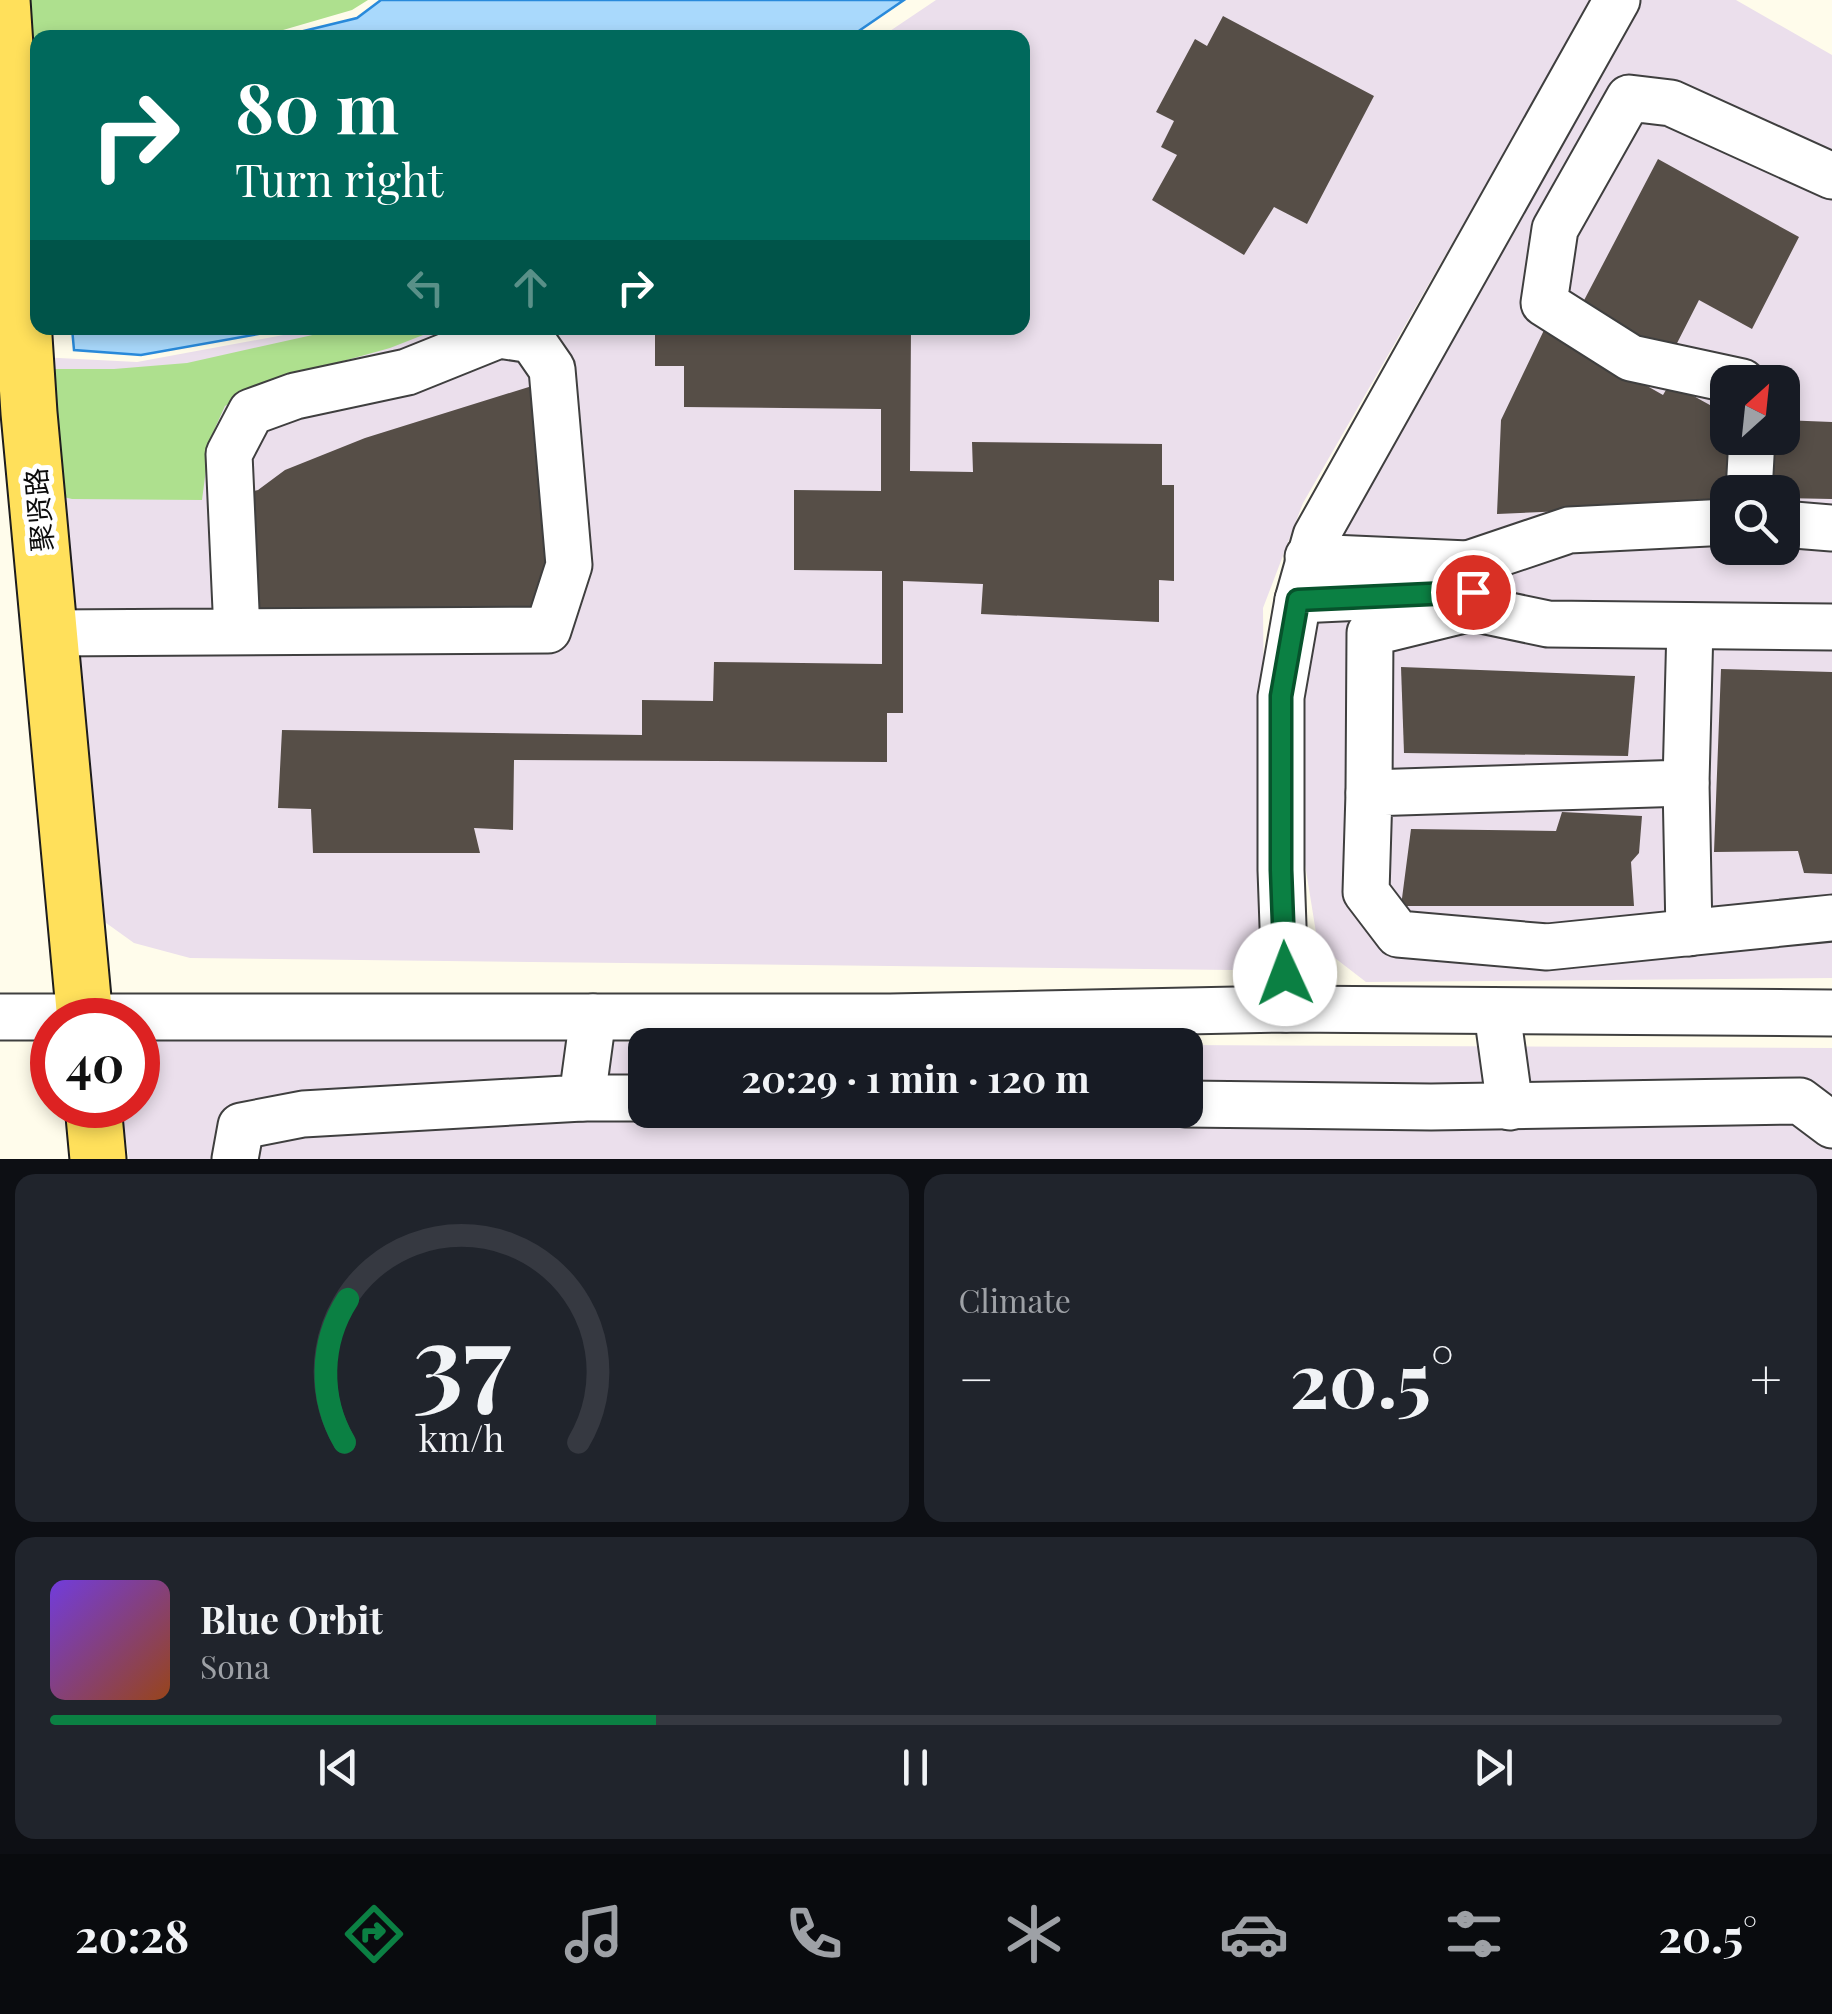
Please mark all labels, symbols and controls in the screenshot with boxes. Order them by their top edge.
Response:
text: 80 m [235,58,399,152]
icon: right [70,70,200,200]
text: Turn right [235,148,443,208]
icon: left [398,260,453,315]
icon: ahead [503,260,558,315]
icon: right [608,260,663,315]
north arrow [1710,365,1800,455]
map controls [1710,365,1800,565]
street label: 聚贤路 [16,467,60,553]
button: search [1710,475,1800,565]
pin [1431,550,1516,635]
icon: arrive [1446,565,1501,620]
position arrow [1233,922,1337,1026]
speed limit sign: 40 [30,998,160,1128]
text: 20:29 · 1 min · 120 m [741,1052,1090,1103]
text: Climate [959,1278,1071,1321]
text: 37 [413,1287,511,1426]
text: 20.5° [1290,1327,1454,1427]
text: − [959,1340,994,1414]
text: + [1750,1340,1782,1414]
text: km/h [419,1413,505,1461]
text: Blue Orbit [200,1593,383,1644]
text: Sona [200,1644,270,1687]
icon: previous [311,1740,366,1795]
icon: pause [888,1740,943,1795]
icon: next [1466,1740,1521,1795]
icon: directions [339,1899,409,1969]
icon: music [559,1899,629,1969]
icon: phone [779,1899,849,1969]
icon: climate [999,1899,1069,1969]
icon: car [1219,1899,1289,1969]
icon: filters [1439,1899,1509,1969]
text: 20:28 [75,1904,189,1964]
text: 20.5° [1658,1904,1757,1964]

